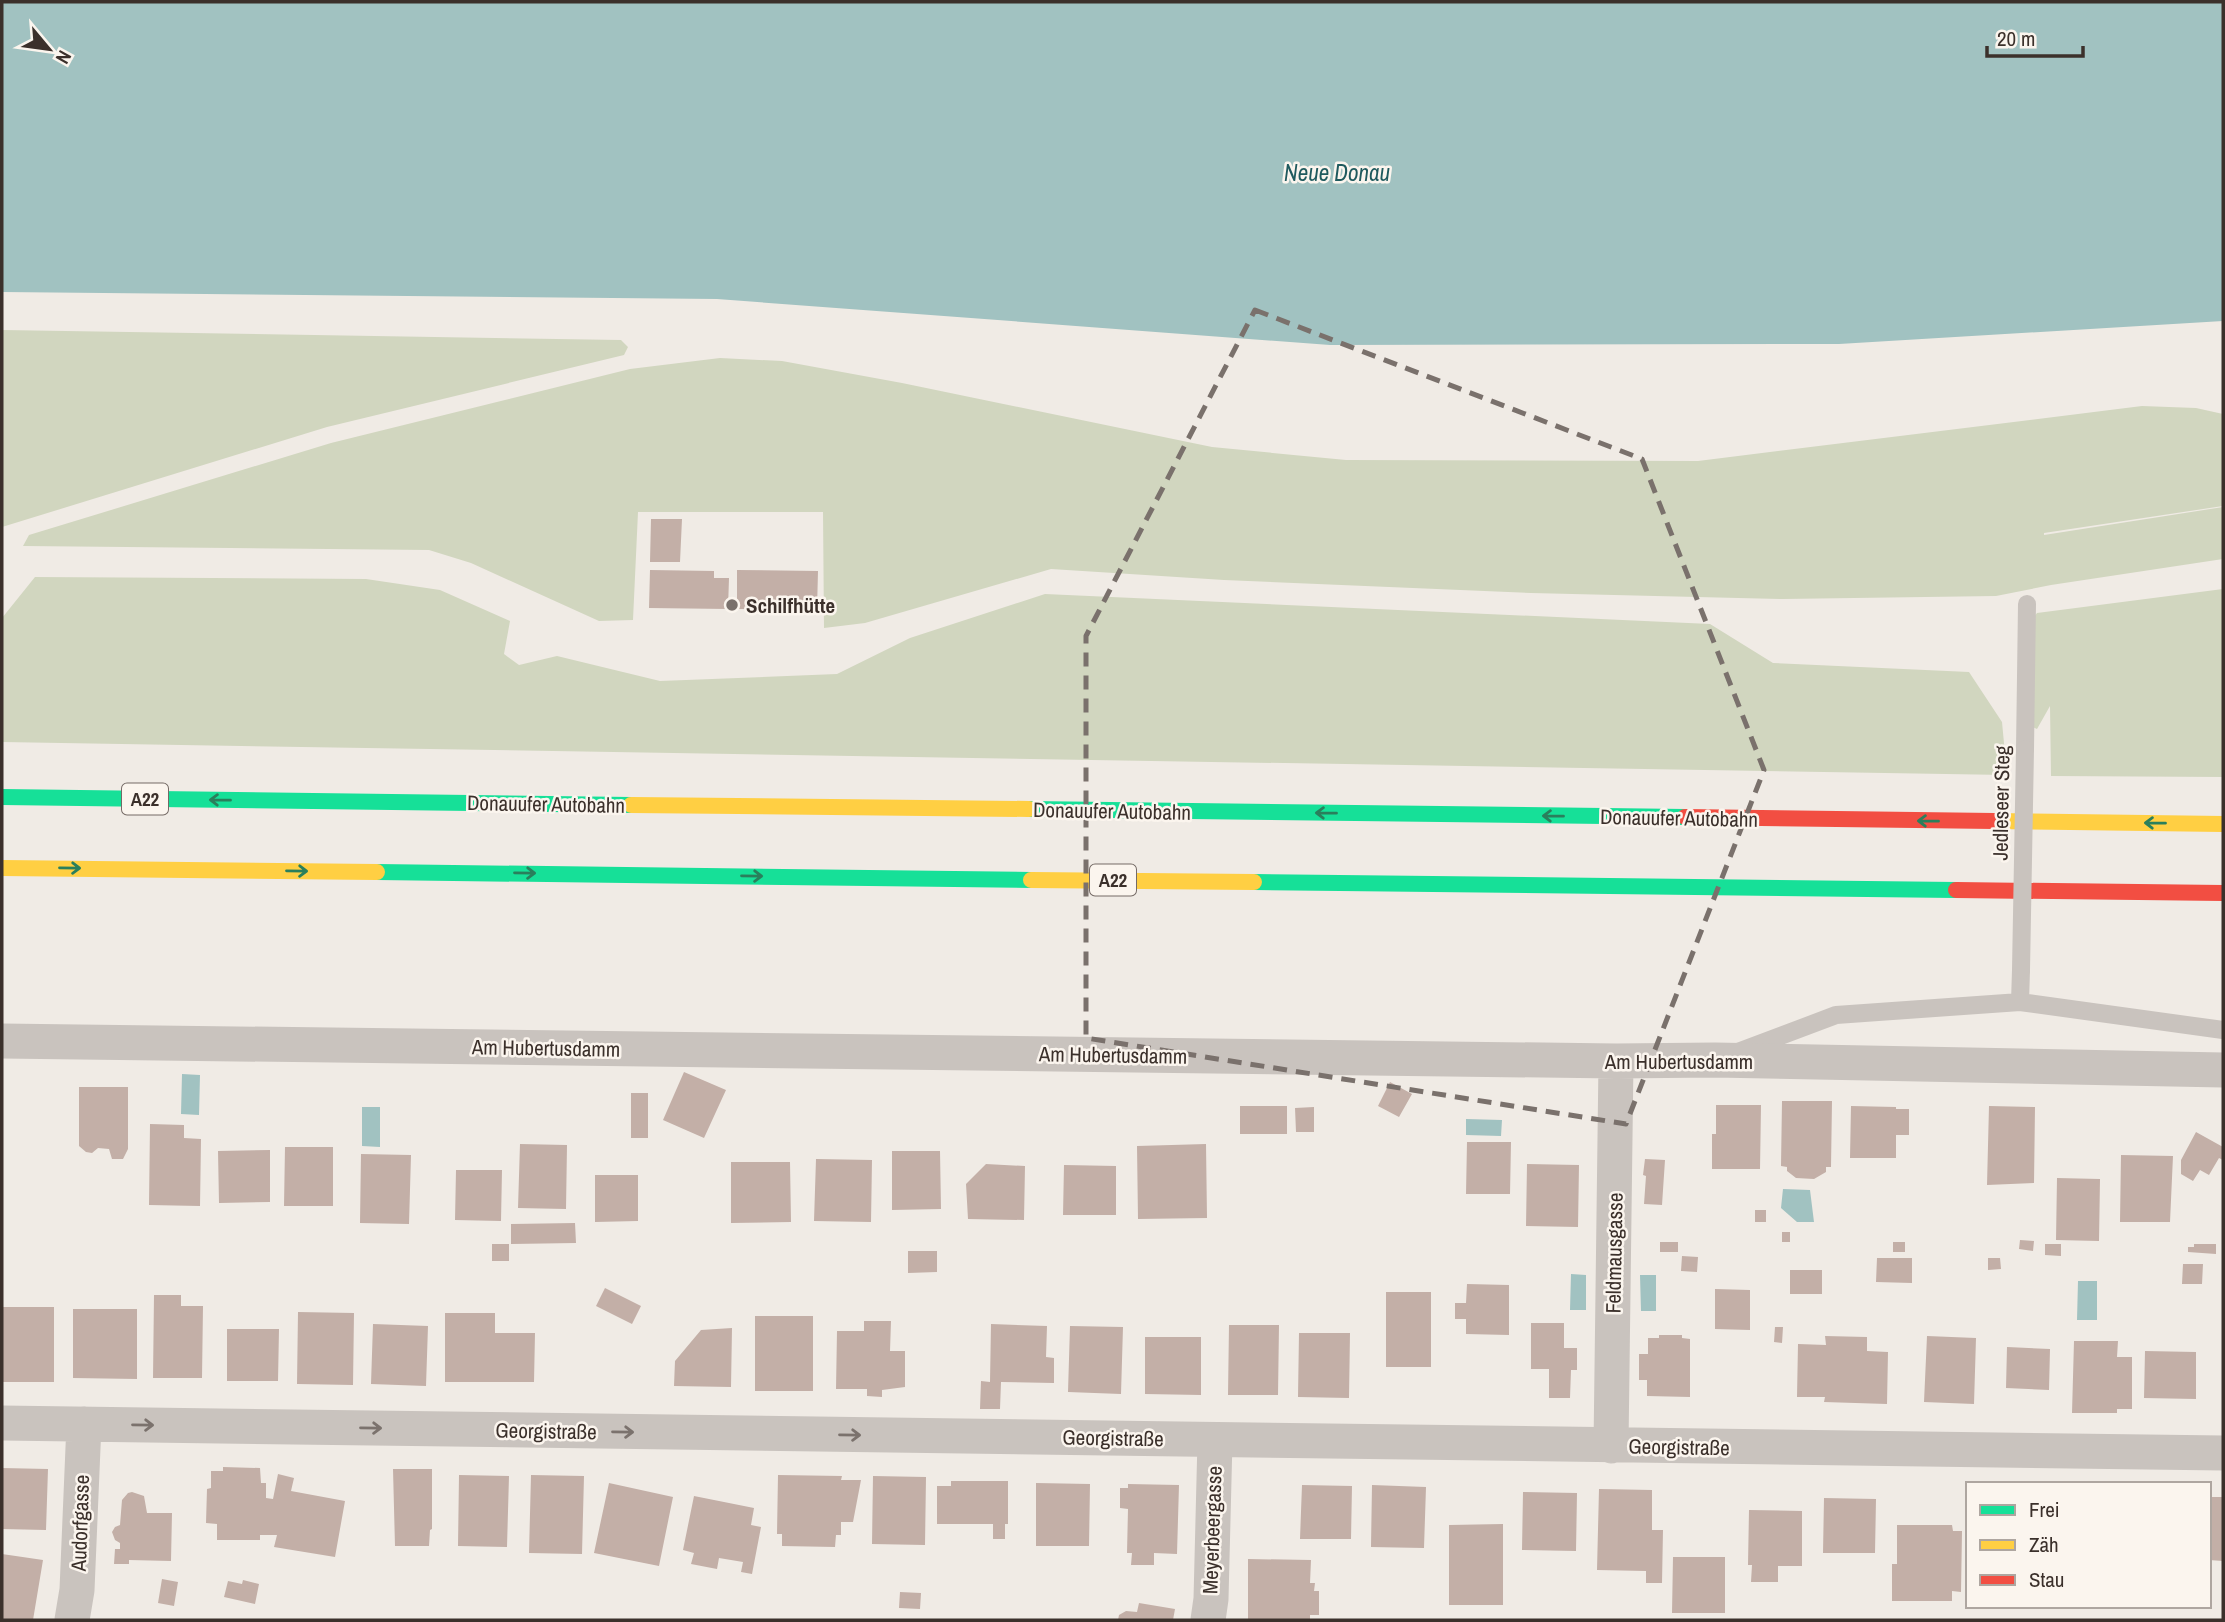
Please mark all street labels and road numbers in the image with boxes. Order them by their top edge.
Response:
street label: Jedleseer Steg [1985,745,2017,861]
road number: A22 [122,784,168,814]
street label: Donauufer Autobahn [467,788,625,820]
street label: Donauufer Autobahn [1033,795,1191,827]
street label: Donauufer Autobahn [1600,802,1758,834]
road number: A22 [1090,864,1136,895]
street label: Am Hubertusdamm [471,1032,620,1064]
street label: Am Hubertusdamm [1038,1039,1187,1071]
street label: Am Hubertusdamm [1604,1047,1753,1076]
street label: Feldmausgasse [1598,1192,1630,1314]
street label: Georgistraße [495,1416,597,1446]
street label: Georgistraße [1062,1423,1164,1453]
street label: Georgistraße [1628,1432,1730,1462]
street label: Meyerbeergasse [1195,1465,1229,1595]
street label: Audorfgasse [64,1474,96,1573]

